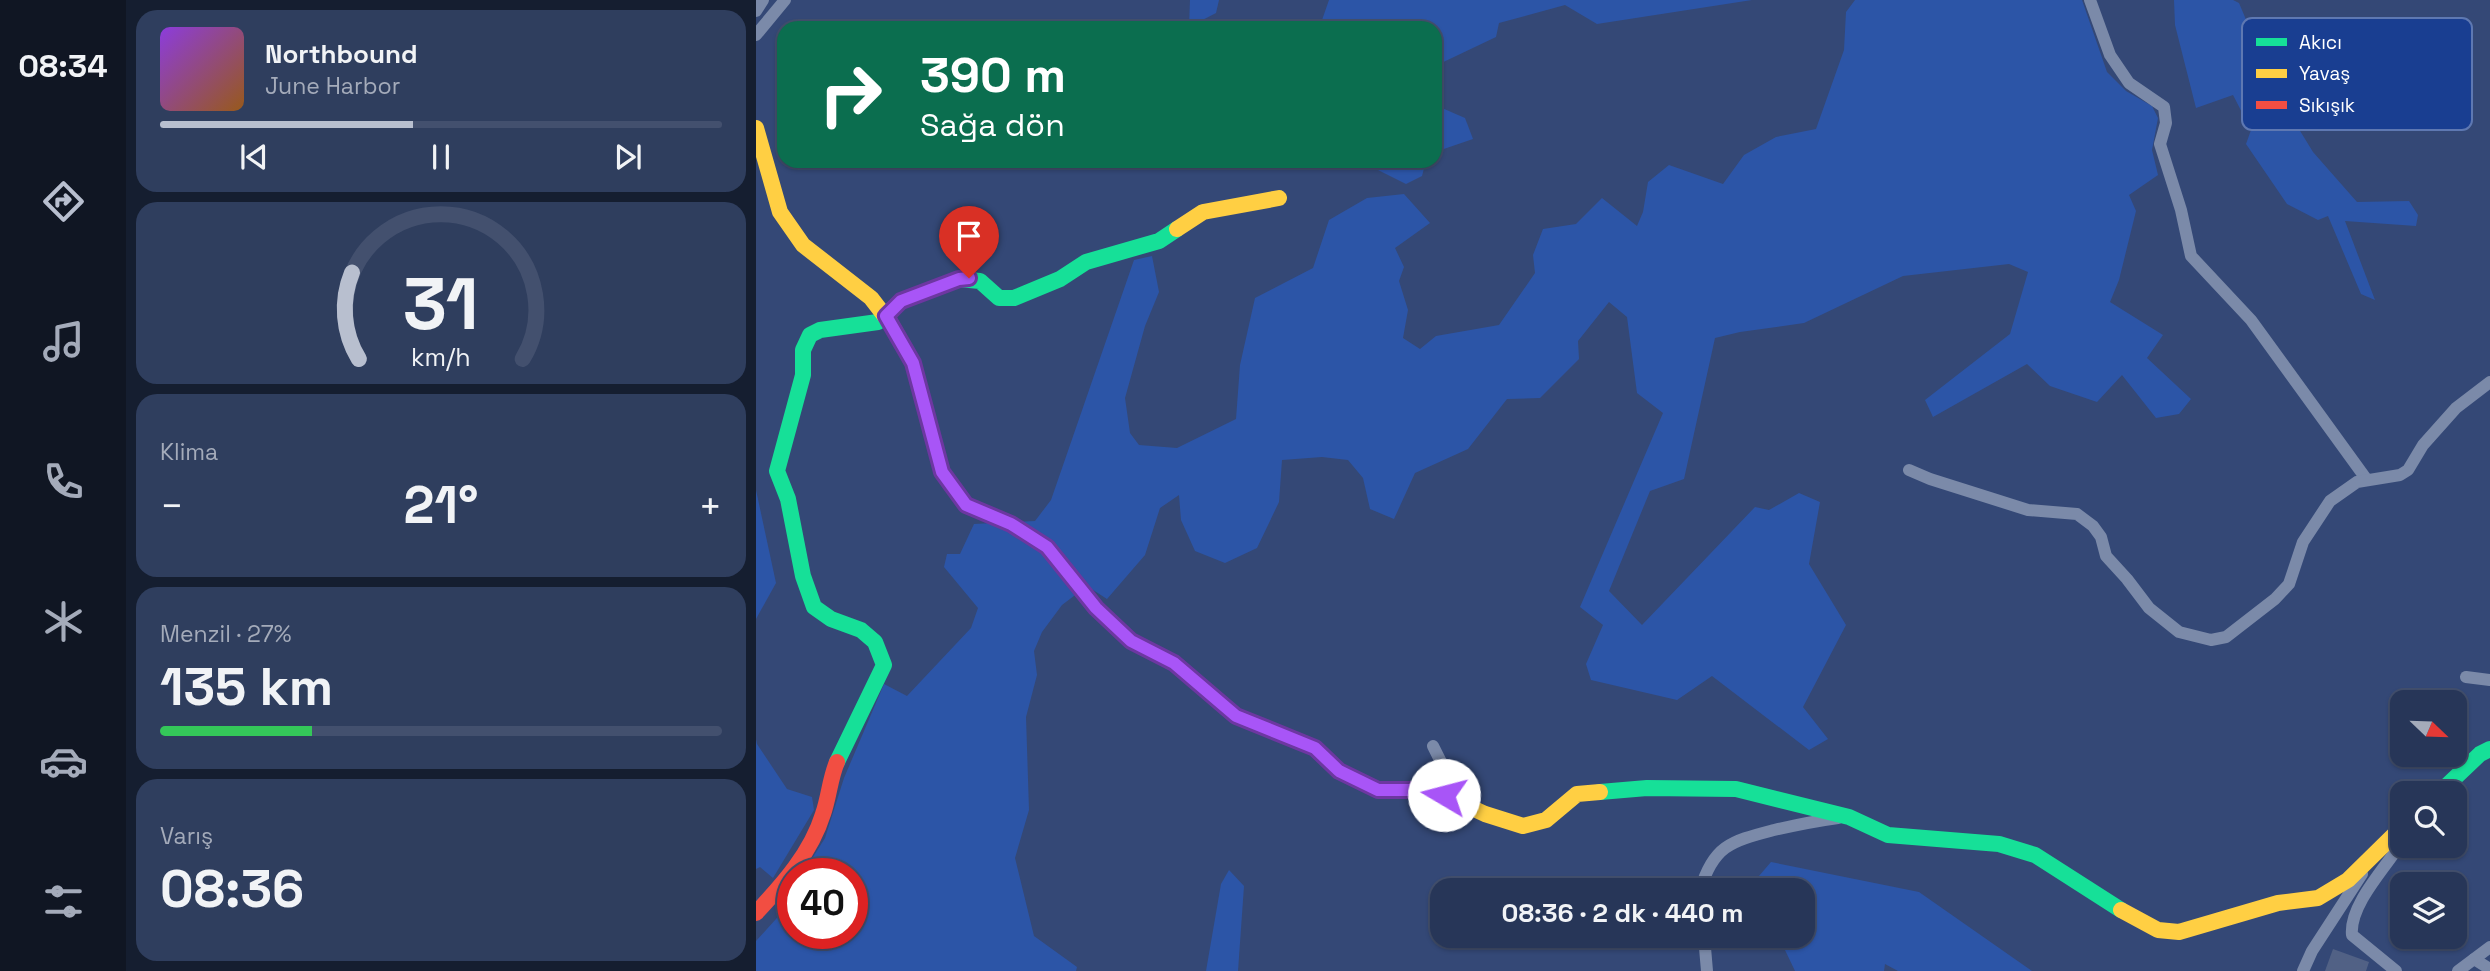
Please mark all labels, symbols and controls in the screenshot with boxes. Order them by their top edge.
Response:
legend [2242,18,2472,130]
text: Akıcı [2299,30,2342,55]
text: Northbound [265,37,418,71]
text: 390 m [920,44,1066,106]
text: 08:34 [18,46,108,86]
icon: right [805,49,896,140]
text: Yavaş [2299,61,2350,86]
text: June Harbor [265,71,400,101]
text: Sıkışık [2299,93,2355,118]
text: Sağa dön [920,105,1065,145]
icon: previous [235,138,273,176]
icon: pause [422,138,460,176]
icon: next [609,138,647,176]
icon: directions [39,177,88,226]
pin [939,206,999,278]
icon: arrive [950,217,988,255]
text: 31 [403,258,479,351]
icon: music [39,317,88,366]
text: km/h [411,341,471,373]
text: Klima [160,437,218,467]
icon: phone [39,457,88,506]
text: 21° [404,472,478,538]
text: − [160,482,184,530]
text: + [698,482,722,530]
icon: climate [39,597,88,646]
text: Menzil · 27% [160,619,291,649]
text: 135 km [160,654,333,720]
north arrow [2390,690,2468,766]
map controls [2390,690,2467,949]
icon: car [39,737,88,786]
position arrow [1407,758,1481,832]
button: search [2390,781,2467,858]
text: Varış [160,821,213,851]
text: 08:36 [160,856,304,922]
speed limit sign: 40 [777,858,868,949]
button: layers [2390,872,2467,949]
icon: filters [39,877,88,926]
text: 08:36 · 2 dk · 440 m [1502,896,1743,930]

